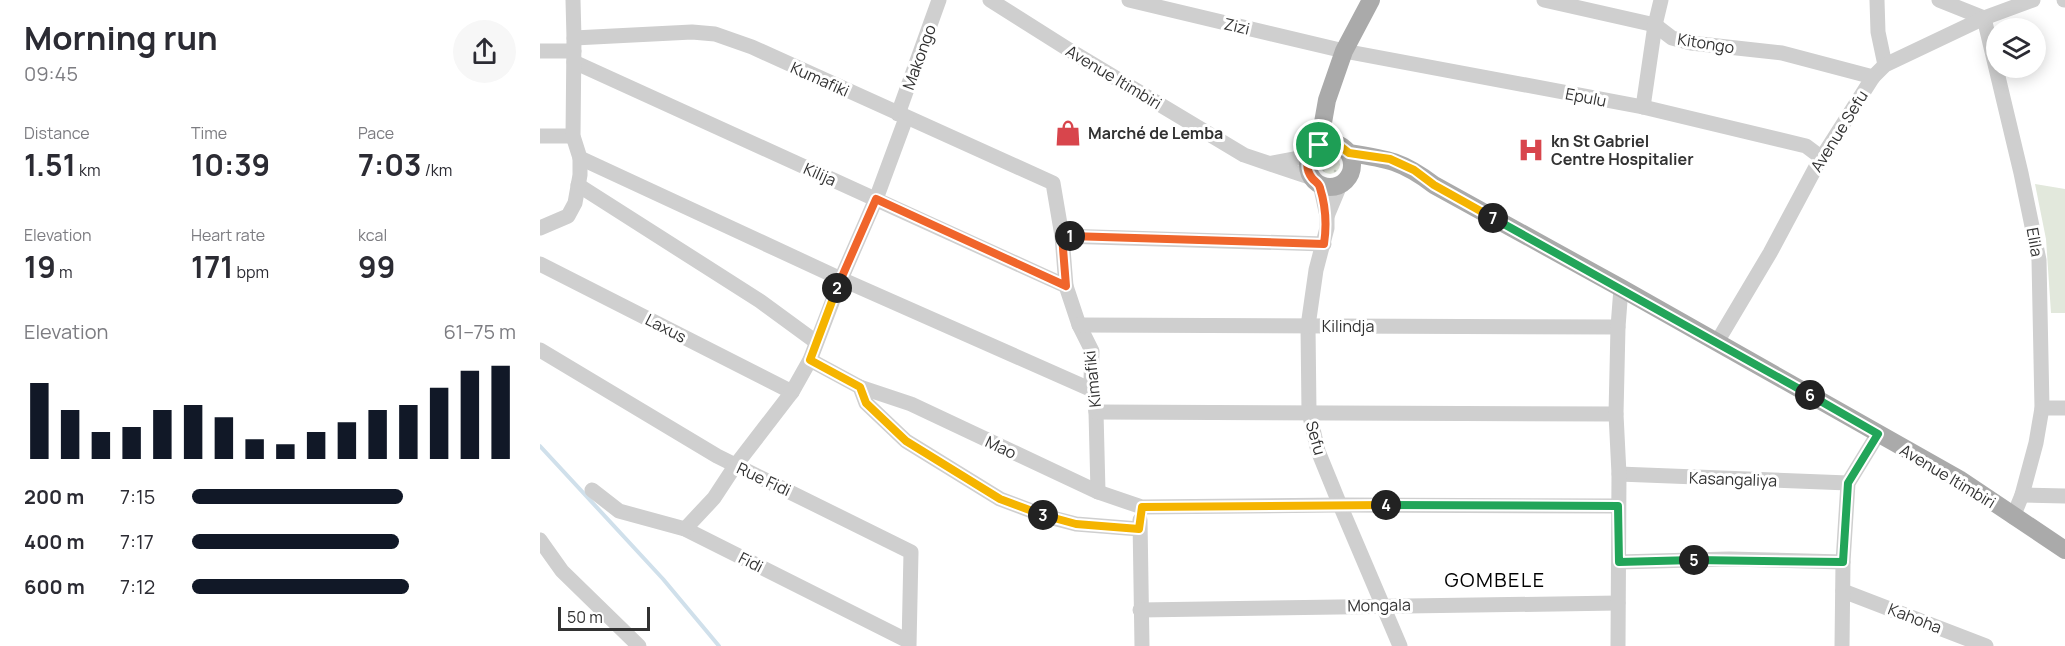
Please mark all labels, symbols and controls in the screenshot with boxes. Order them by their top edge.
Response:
street label: Zizi [1222,12,1252,40]
text: Morning run [24,15,218,60]
map controls [1986,18,2046,78]
button: layers [1986,18,2046,78]
button: share [453,20,516,83]
street label: Makongo [897,21,941,93]
street label: Kitongo [1676,28,1736,58]
street label: Avenue Itimbiri [1062,40,1166,114]
street label: Kumafiki [787,56,853,102]
text: 09:45 [24,60,78,87]
street label: Epulu [1564,82,1608,112]
street label: Avenue Sefu [1805,86,1873,176]
shop icon: Marché de Lemba [1053,118,1083,148]
pin [1293,119,1344,170]
text: Distance [24,122,90,144]
text: Time [191,122,227,144]
text: Pace [358,122,394,144]
place label: Marché de Lemba [1088,122,1223,144]
icon: arrive [1302,128,1335,161]
place label: kn St Gabriel Centre Hospitalier [1551,130,1694,170]
hospital icon: kn St Gabriel Centre Hospitalier [1516,135,1546,165]
text: 1.51 [24,144,76,185]
text: 10:39 [191,144,270,185]
text: 7:03 [358,144,421,185]
street label: Kilija [800,157,840,191]
text: km [76,159,100,181]
text: /km [421,159,452,181]
pin: 7 [1478,203,1508,233]
text: 7 [1489,207,1497,229]
pin: 1 [1055,221,1085,251]
text: Elevation [24,224,92,246]
text: Heart rate [191,224,265,246]
text: kcal [358,224,387,246]
text: 1 [1066,225,1074,247]
street label: Elila [2022,226,2048,258]
text: 19 [24,246,56,287]
text: 171 [191,246,233,287]
text: 99 [358,246,395,287]
text: m [56,261,73,283]
text: bpm [233,261,269,283]
pin: 2 [822,273,852,303]
text: 2 [832,277,842,299]
street label: Laxus [642,308,690,348]
street label: Kilindja [1322,315,1374,337]
text: Elevation [24,318,108,345]
text: 61–75 m [443,318,516,345]
street label: Kimafiki [1078,349,1106,409]
pin: 6 [1795,380,1825,410]
text: 6 [1805,384,1815,406]
street label: Sefu [1301,418,1331,458]
street label: Mao [982,430,1020,464]
street label: Avenue Itimbiri [1896,439,2000,513]
street label: Rue Fidi [733,457,795,501]
street label: Kasangaliya [1689,466,1777,492]
text: 200 m [24,483,84,510]
text: 7:15 [120,483,155,510]
pin: 4 [1371,490,1401,520]
text: 4 [1381,494,1391,516]
pin: 3 [1028,500,1058,530]
text: 3 [1038,504,1048,526]
text: 400 m [24,528,84,555]
text: 7:17 [120,528,154,555]
pin: 5 [1679,545,1709,575]
street label: Fidi [735,547,767,577]
text: 5 [1689,549,1699,571]
district label: GOMBELE [1444,566,1546,593]
text: 600 m [24,573,85,600]
text: 7:12 [120,573,155,600]
street label: Mongala [1347,593,1411,617]
street label: Kahoha [1885,598,1945,638]
scale bar [558,604,650,632]
text: 50 m [567,606,603,628]

